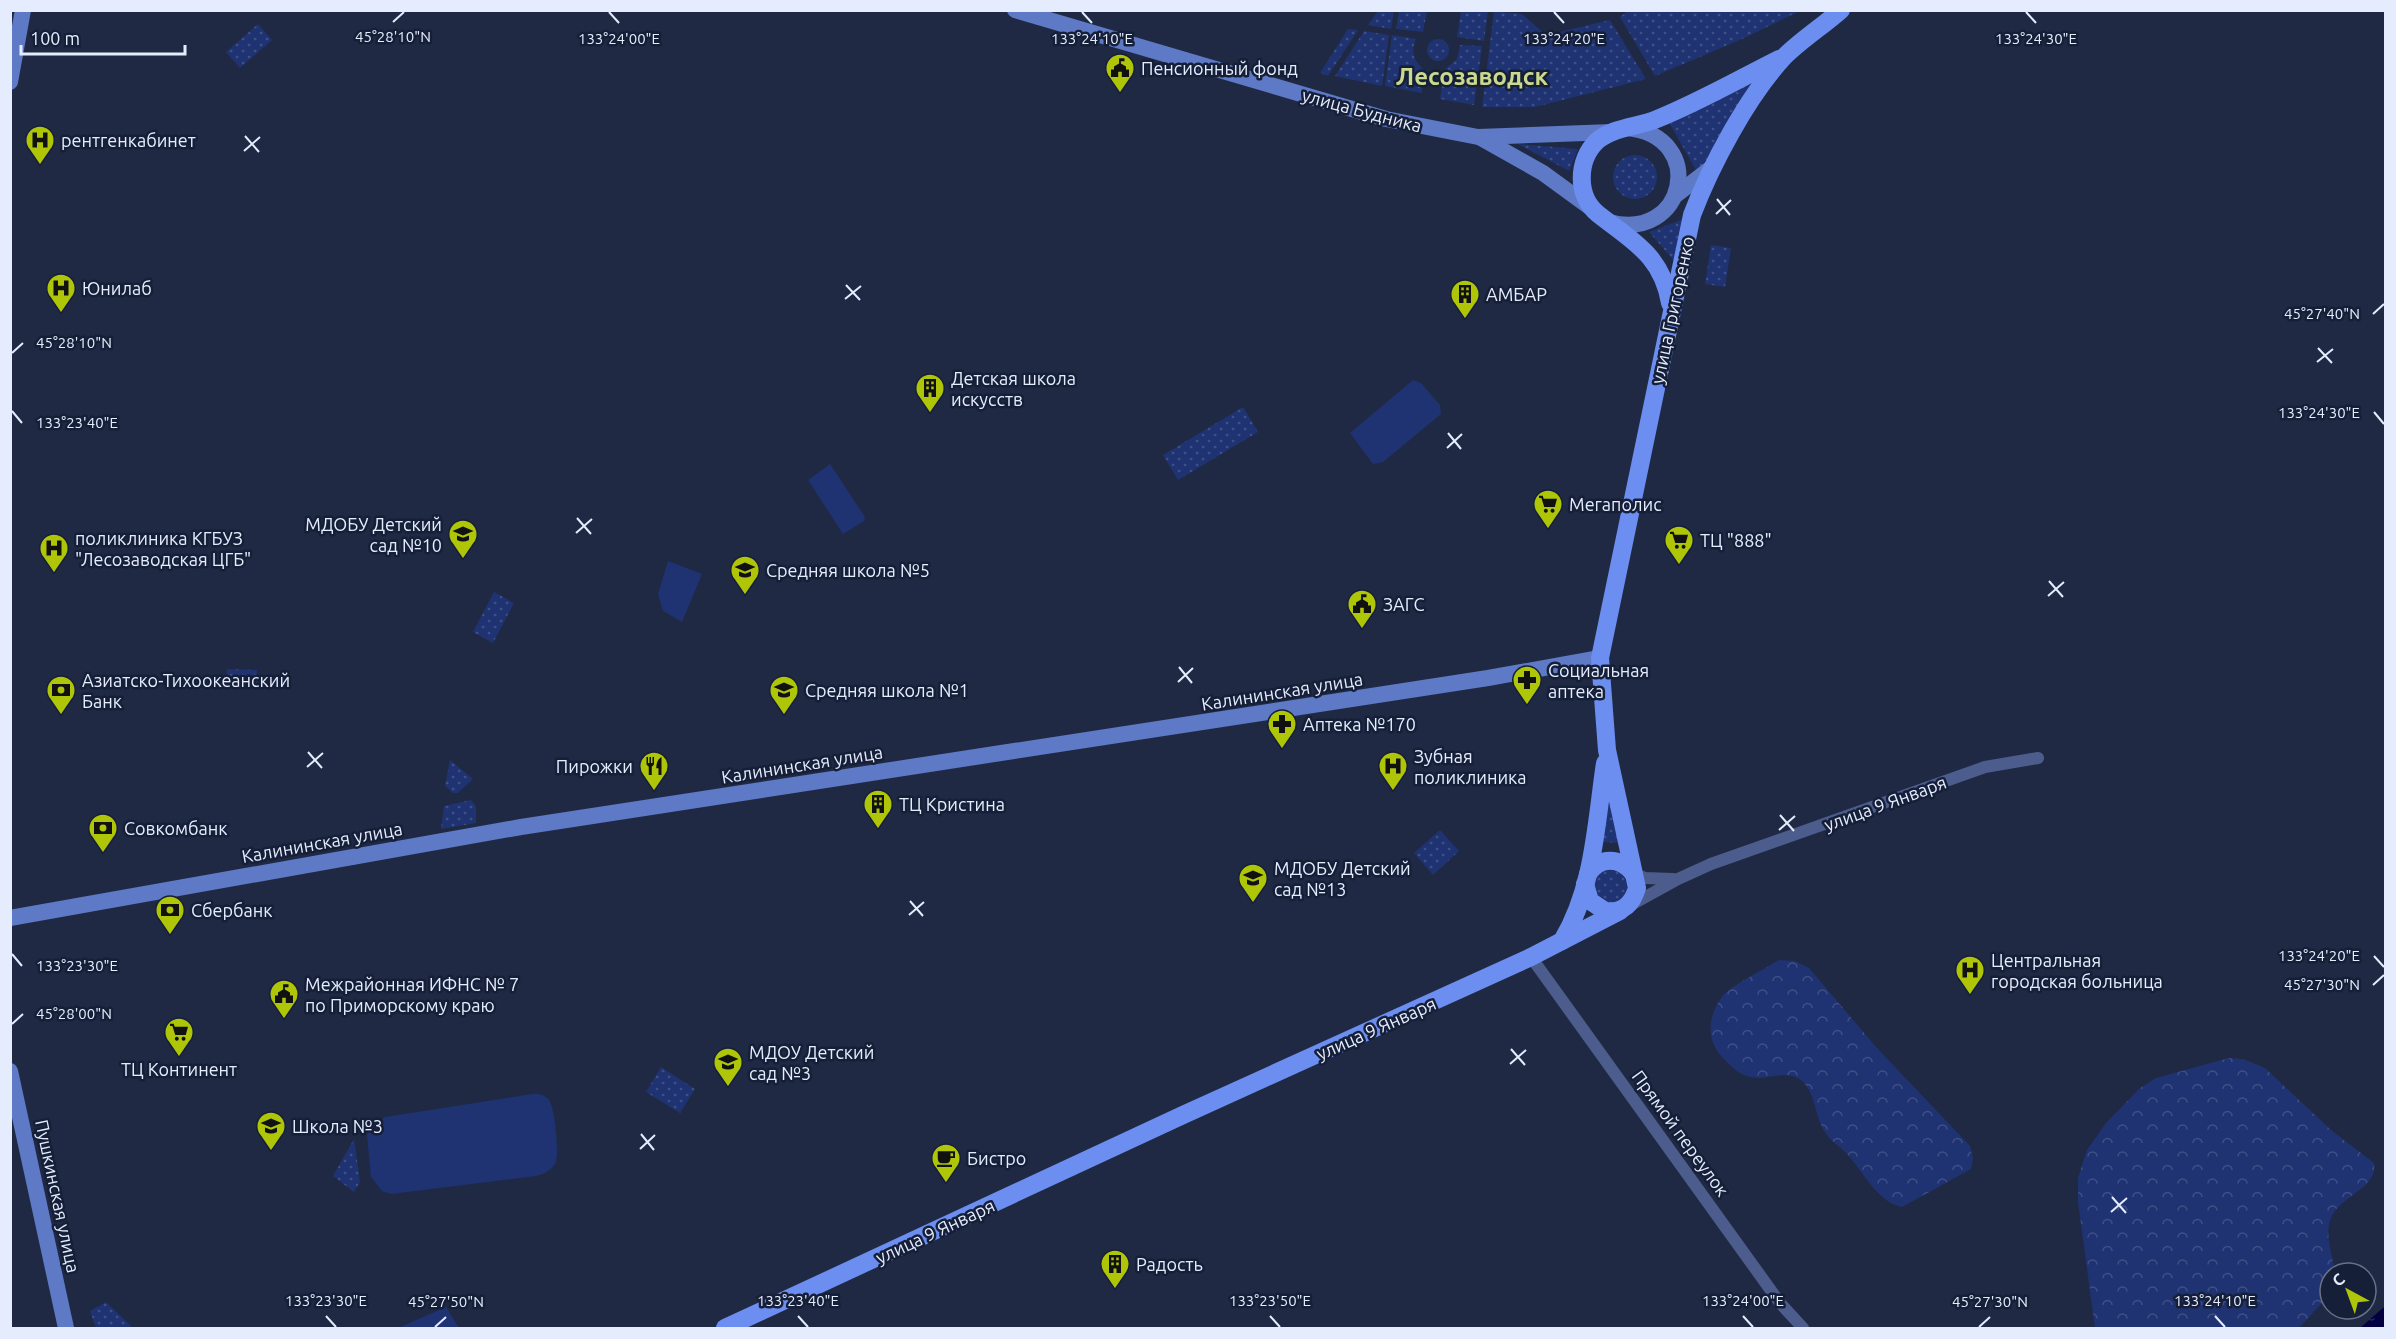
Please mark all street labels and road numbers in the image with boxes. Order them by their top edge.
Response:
street label: улица Будника [1300,84,1424,136]
street label: улица Григоренко [1647,234,1697,386]
street label: Калининская улица [1200,668,1364,714]
street label: Калининская улица [720,741,884,787]
street label: улица 9 Января [1821,772,1949,834]
street label: Калининская улица [240,818,404,866]
street label: улица 9 Января [1313,993,1439,1063]
street label: Прямой переулок [1629,1066,1733,1200]
street label: Пушкинская улица [32,1118,84,1274]
street label: улица 9 Января [872,1195,998,1267]

